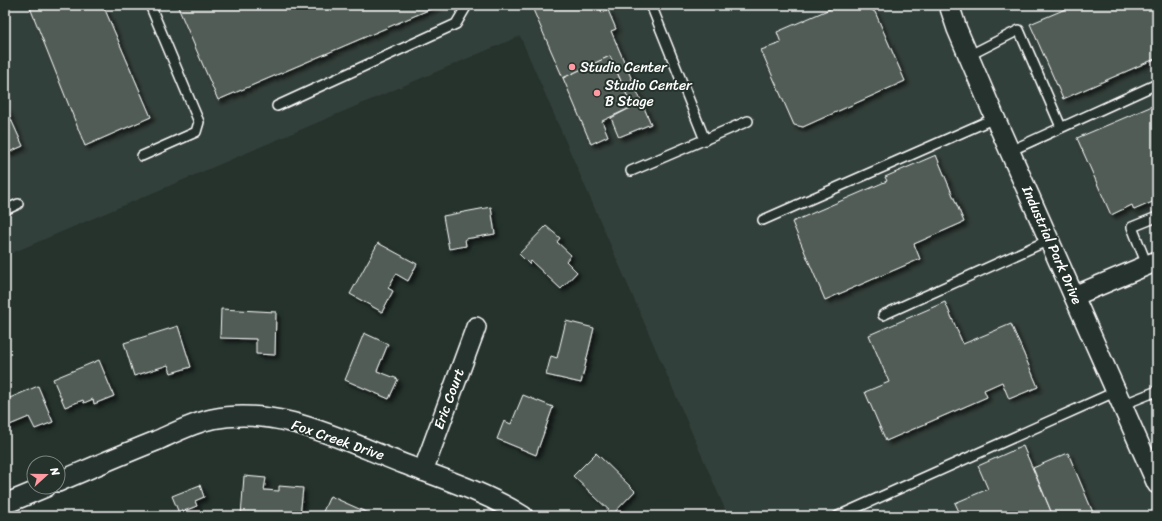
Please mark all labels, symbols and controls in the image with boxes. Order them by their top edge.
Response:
place label: Studio Center [580,55,668,80]
marker: Studio Center [567,62,577,72]
place label: Studio Center B Stage [605,73,693,114]
marker: Studio Center B Stage [592,88,602,98]
street label: Industrial Park Drive [1014,181,1089,309]
street label: Eric Court [426,365,472,433]
street label: Fox Creek Drive [288,412,388,468]
north arrow [26,455,66,495]
text: N [44,464,65,479]

